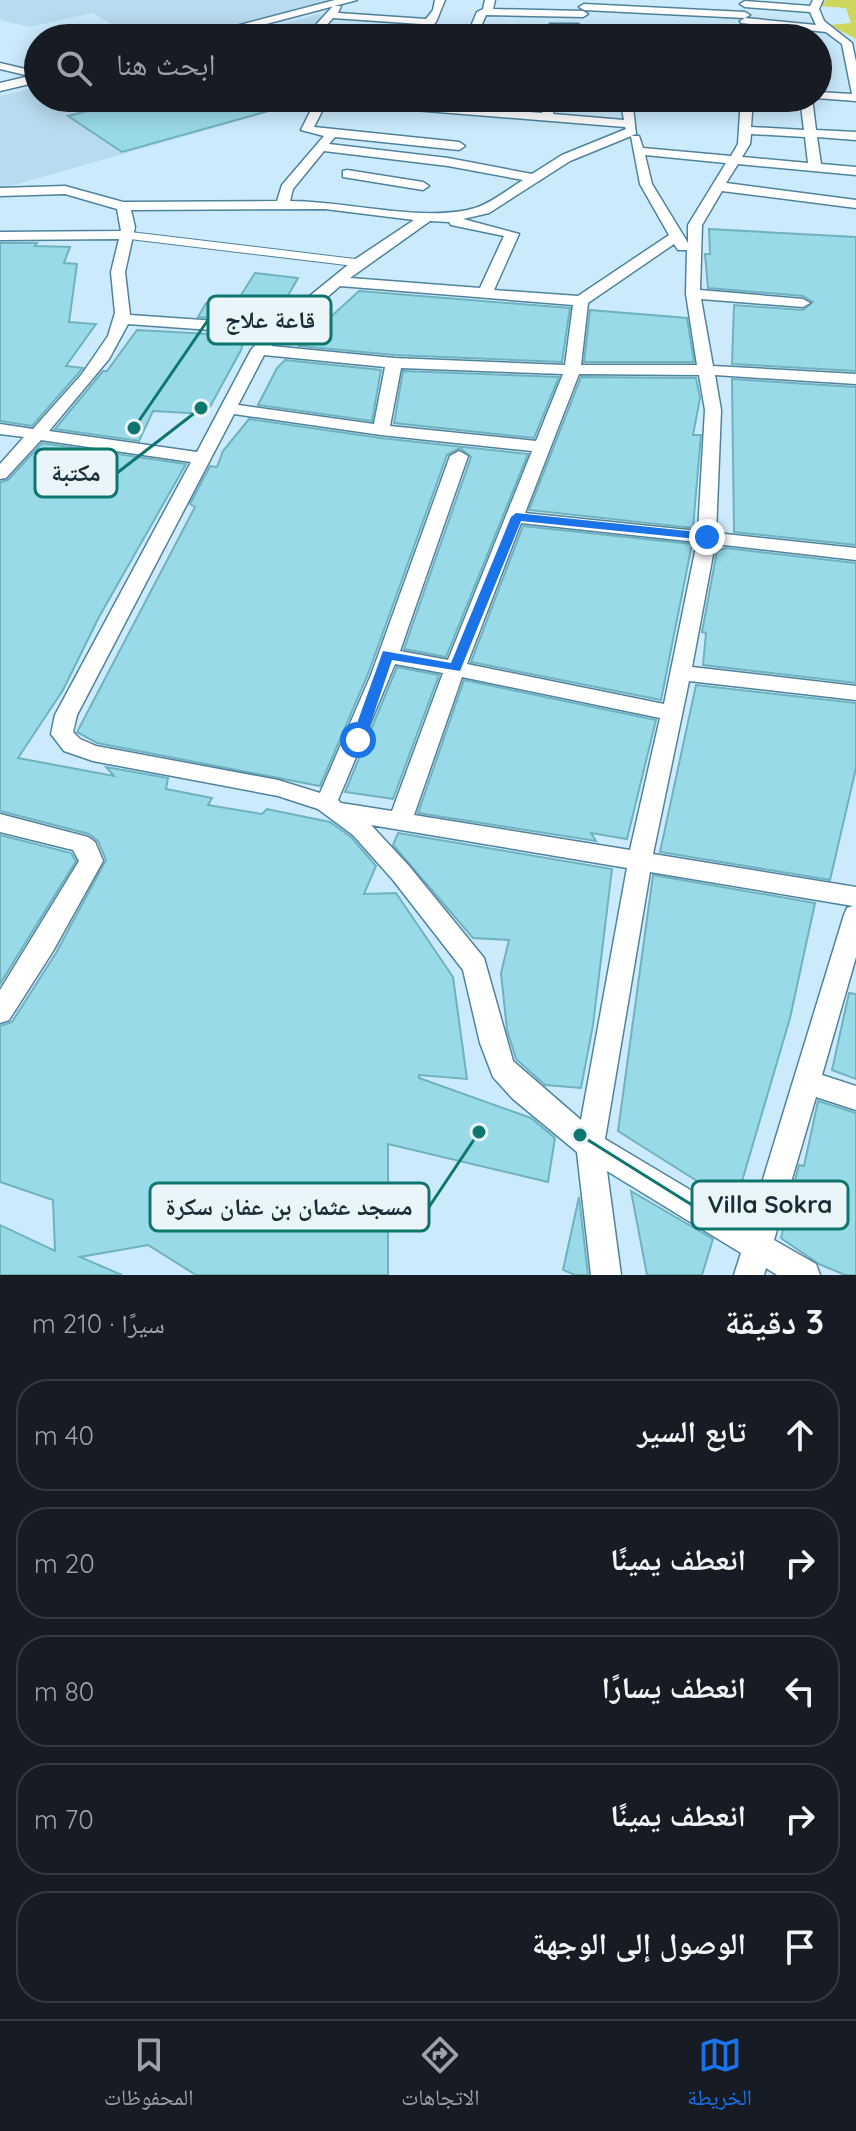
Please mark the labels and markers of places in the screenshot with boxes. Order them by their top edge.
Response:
callout: قاعة علاج [208,296,331,344]
callout: مكتبة [35,449,117,497]
callout: Villa Sokra [692,1181,848,1229]
callout: مسجد عثمان بن عفان سكرة [150,1183,429,1231]

